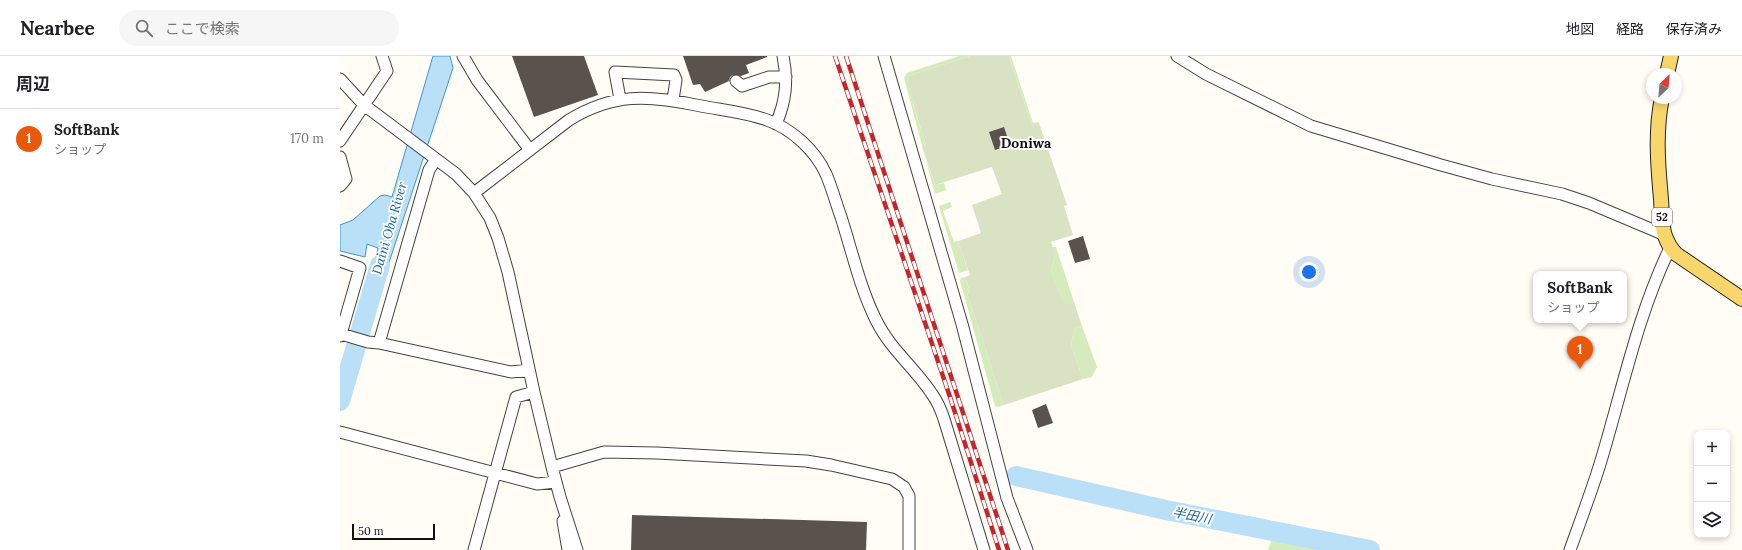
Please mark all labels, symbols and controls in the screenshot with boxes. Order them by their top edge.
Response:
search box [119,10,399,46]
text: Nearbee [20,16,95,40]
icon: search [133,17,155,39]
text: ここで検索 [165,19,240,38]
text: 地図 [1566,20,1594,38]
text: 経路 [1616,20,1644,38]
text: 保存済み [1666,20,1722,38]
north arrow [1646,68,1682,104]
text: 周辺 [16,73,50,95]
text: SoftBank [54,120,119,139]
text: 1 [26,130,32,147]
text: 170 m [290,130,324,147]
district label: Doniwa [1001,134,1052,152]
text: ショップ [54,141,106,158]
water label: Daini Oba River [368,180,411,276]
road number: 52 [1652,208,1672,226]
your location [1299,262,1319,282]
popup [1533,271,1627,323]
text: SoftBank [1547,278,1613,297]
text: ショップ [1547,299,1599,316]
pin: 1 [1567,336,1593,369]
map controls [1694,430,1730,538]
button: + [1694,430,1730,466]
button: − [1694,466,1730,502]
button: layers [1694,502,1730,538]
water label: 半田川 [1171,503,1215,528]
scale bar [352,522,435,541]
text: 50 m [358,524,384,538]

